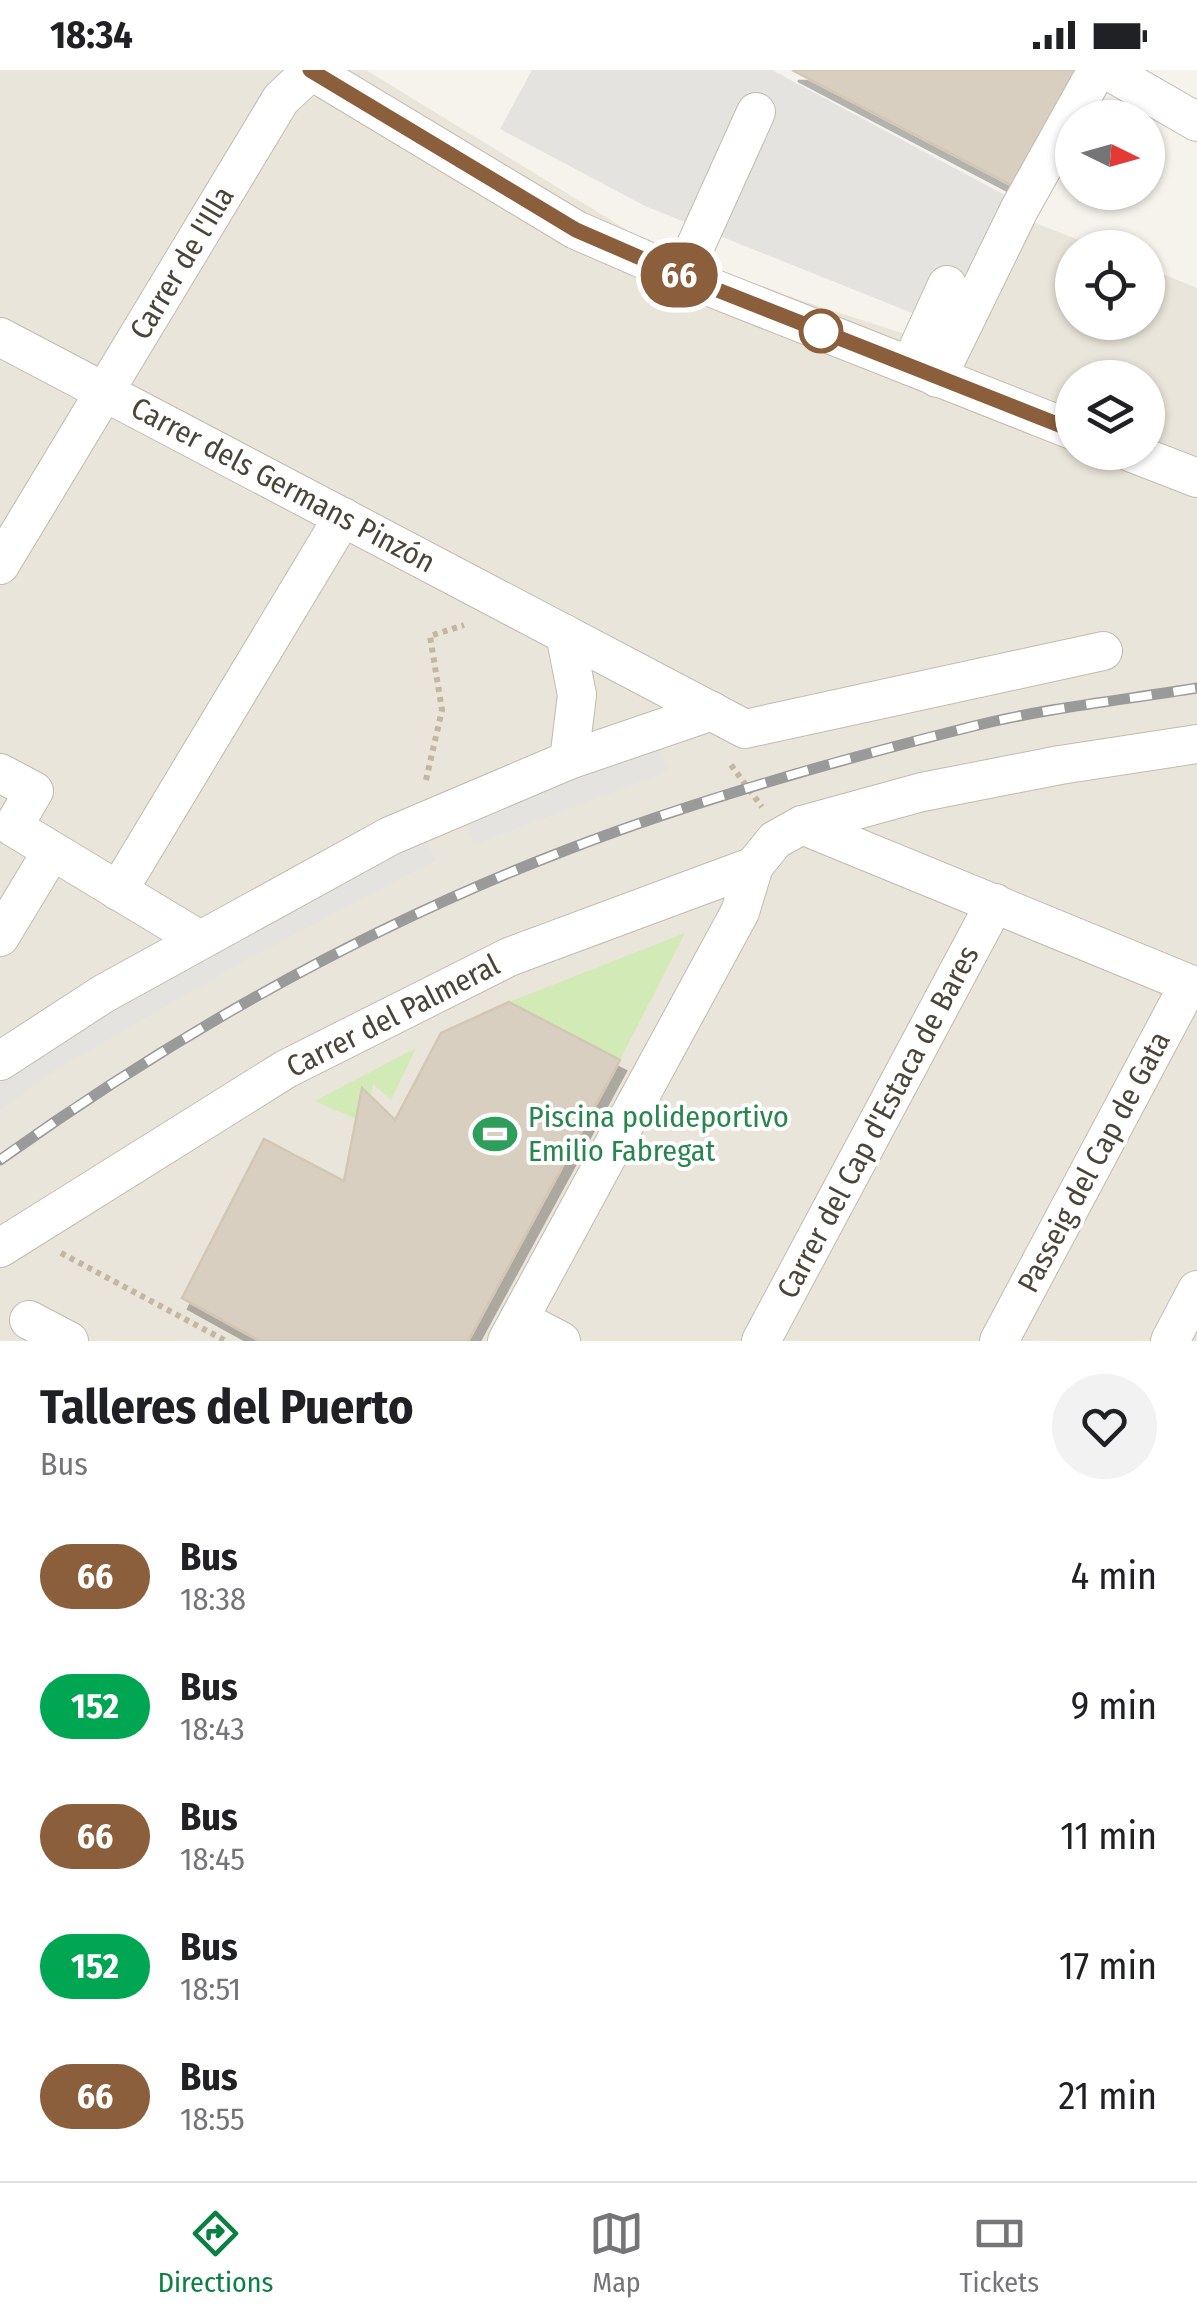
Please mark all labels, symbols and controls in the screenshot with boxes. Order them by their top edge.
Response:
text: 18:34 [50,12,133,58]
north arrow [1055,100,1165,210]
map controls [1055,100,1165,470]
street label: Carrer de l'Illa [122,180,242,346]
button: locate [1055,230,1165,340]
line badge: 66 [634,242,724,308]
text: 66 [661,254,697,296]
unlabelled marker [800,310,842,352]
button: layers [1055,360,1165,470]
street label: Carrer dels Germans Pinzón [125,390,441,580]
street label: Carrer del Cap d'Estaca de Bares [770,939,986,1305]
street label: Carrer del Palmeral [281,947,506,1085]
street label: Passeig del Cap de Gata [1010,1025,1178,1299]
place label: Piscina polideportivo Emilio Fabregat [528,1099,789,1169]
sports icon: Piscina polideportivo Emilio Fabregat [471,1110,519,1158]
button: heart [1052,1374,1157,1479]
text: Talleres del Puerto [40,1378,414,1436]
text: Bus [40,1445,88,1483]
text: Bus [180,1534,238,1580]
text: 4 min [1071,1553,1157,1599]
text: 66 [77,1555,113,1597]
text: 18:38 [180,1580,246,1618]
text: Bus [180,1664,238,1710]
text: 9 min [1071,1683,1157,1729]
text: 152 [71,1685,119,1727]
text: 18:43 [180,1710,245,1748]
text: Bus [180,1794,238,1840]
text: 11 min [1060,1813,1157,1859]
text: 66 [77,1815,113,1857]
text: 18:45 [180,1840,245,1878]
text: Bus [180,1924,238,1970]
text: 17 min [1059,1943,1157,1989]
text: 152 [71,1945,119,1987]
text: 18:51 [180,1970,241,2008]
text: Bus [180,2054,238,2100]
text: 21 min [1059,2073,1157,2119]
text: 66 [77,2075,113,2117]
text: 18:55 [180,2100,245,2138]
tab: Directions [158,2206,274,2299]
tab: Map [589,2206,644,2299]
tab: Tickets [959,2206,1039,2299]

